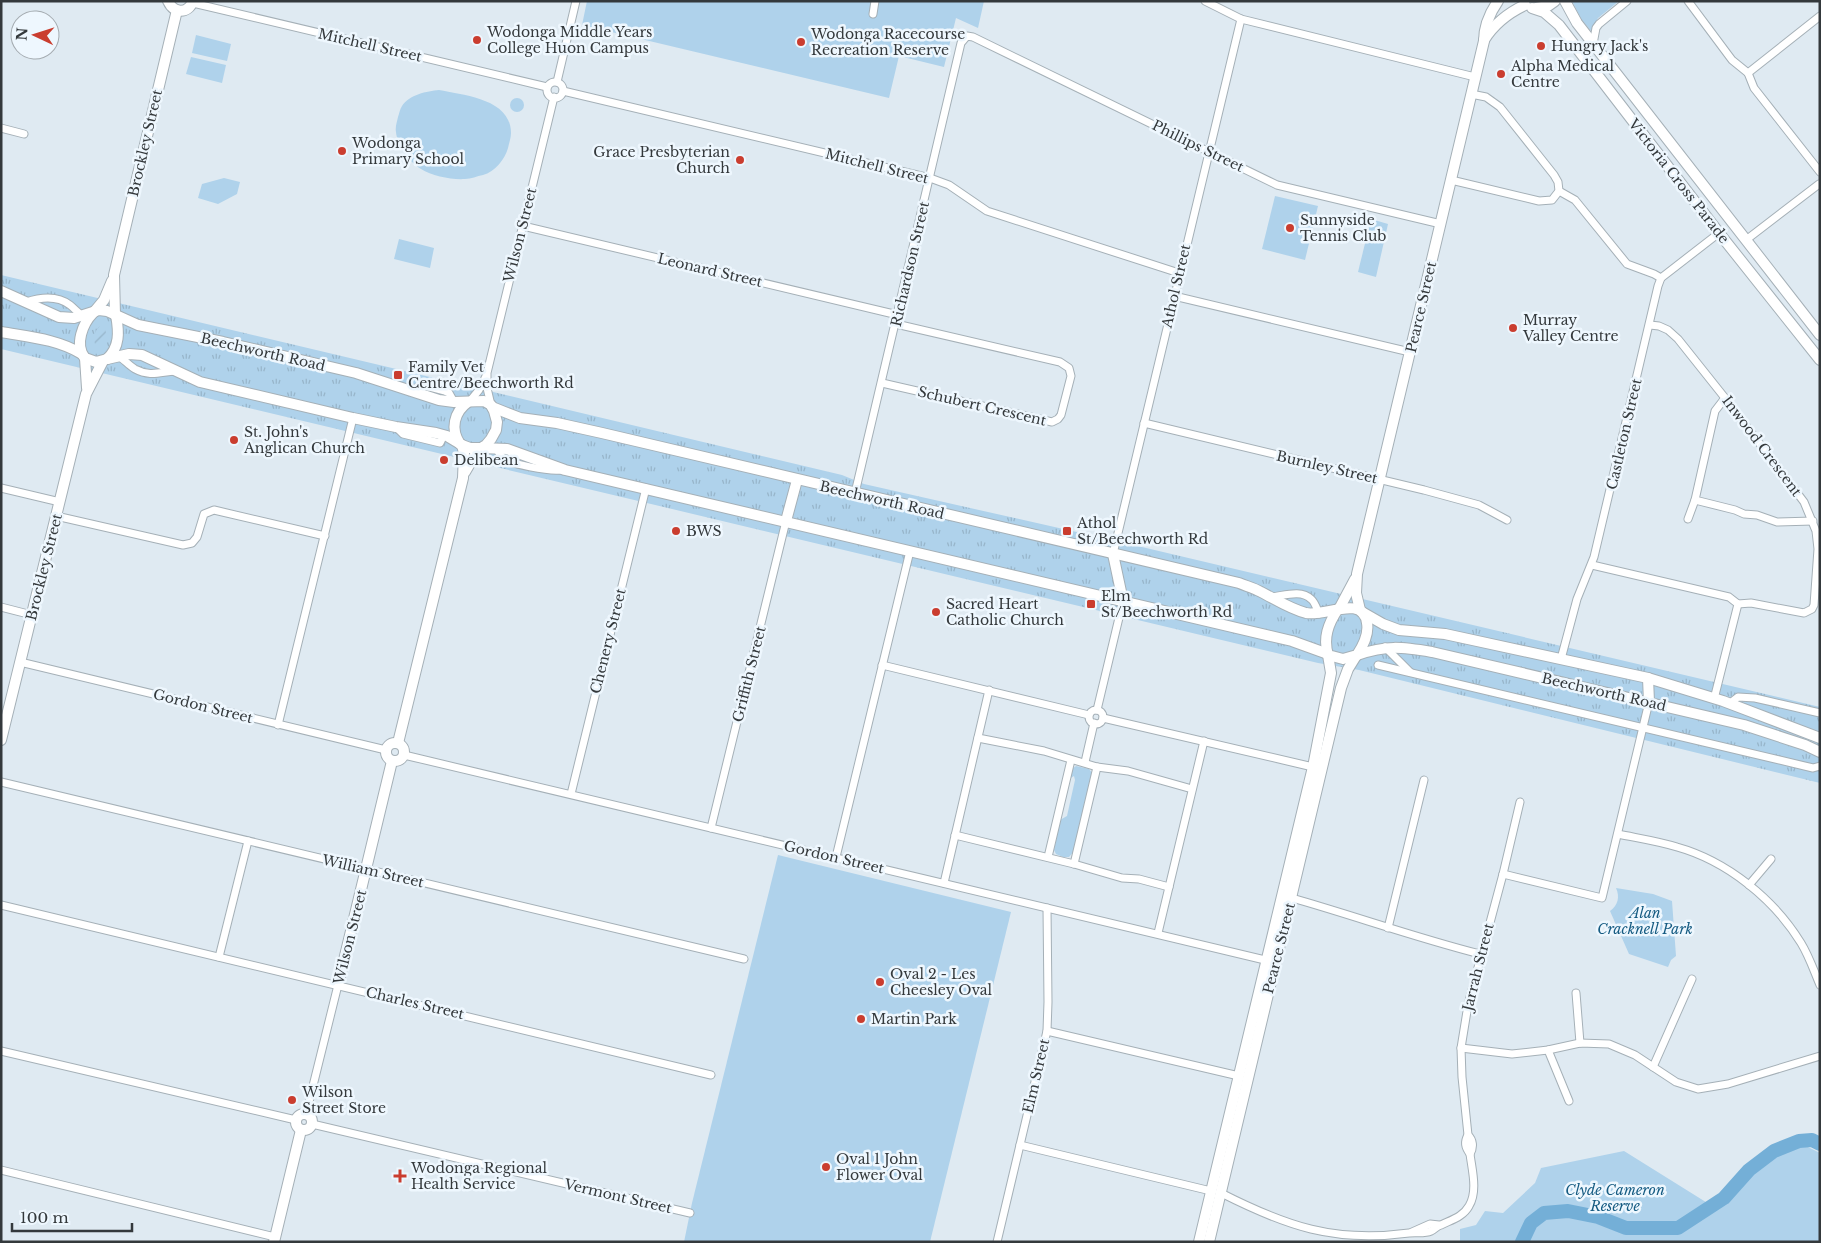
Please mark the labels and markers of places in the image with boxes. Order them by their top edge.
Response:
place label: Wodonga Middle Years College Huon Campus [486,23,652,57]
place label: Wodonga Racecourse Recreation Reserve [810,25,965,59]
marker: Wodonga Middle Years College Huon Campus [471,34,483,46]
marker: Wodonga Racecourse Recreation Reserve [795,36,807,48]
place label: Hungry Jack's [1551,37,1648,55]
marker: Hungry Jack's [1535,40,1547,52]
place label: Alpha Medical Centre [1510,57,1615,91]
marker: Alpha Medical Centre [1495,68,1507,80]
place label: Wodonga Primary School [351,134,465,168]
place label: Grace Presbyterian Church [593,143,730,177]
marker: Wodonga Primary School [336,145,348,157]
marker: Grace Presbyterian Church [734,154,746,166]
place label: Sunnyside Tennis Club [1300,211,1387,245]
marker: Sunnyside Tennis Club [1284,222,1296,234]
place label: Murray Valley Centre [1522,311,1619,345]
marker: Murray Valley Centre [1507,322,1519,334]
place label: Family Vet Centre/Beechworth Rd [408,358,574,392]
marker: Family Vet Centre/Beechworth Rd [392,369,404,381]
place label: St. John's Anglican Church [243,423,365,457]
marker: St. John's Anglican Church [228,434,240,446]
place label: Delibean [454,451,519,469]
marker: Delibean [438,454,450,466]
place label: Athol St/Beechworth Rd [1076,514,1209,548]
place label: BWS [686,522,722,540]
marker: BWS [670,525,682,537]
marker: Athol St/Beechworth Rd [1061,525,1073,537]
place label: Elm St/Beechworth Rd [1101,587,1233,621]
place label: Sacred Heart Catholic Church [946,595,1064,629]
marker: Elm St/Beechworth Rd [1085,598,1097,610]
marker: Sacred Heart Catholic Church [930,606,942,618]
place label: Oval 2 - Les Cheesley Oval [890,965,993,999]
marker: Oval 2 - Les Cheesley Oval [874,976,886,988]
place label: Martin Park [871,1010,957,1028]
marker: Martin Park [855,1013,867,1025]
place label: Wilson Street Store [301,1083,386,1117]
marker: Wilson Street Store [286,1094,298,1106]
place label: Oval 1 John Flower Oval [836,1150,923,1184]
place label: Wodonga Regional Health Service [410,1159,547,1193]
marker: Oval 1 John Flower Oval [820,1161,832,1173]
marker: Wodonga Regional Health Service [393,1169,407,1183]

